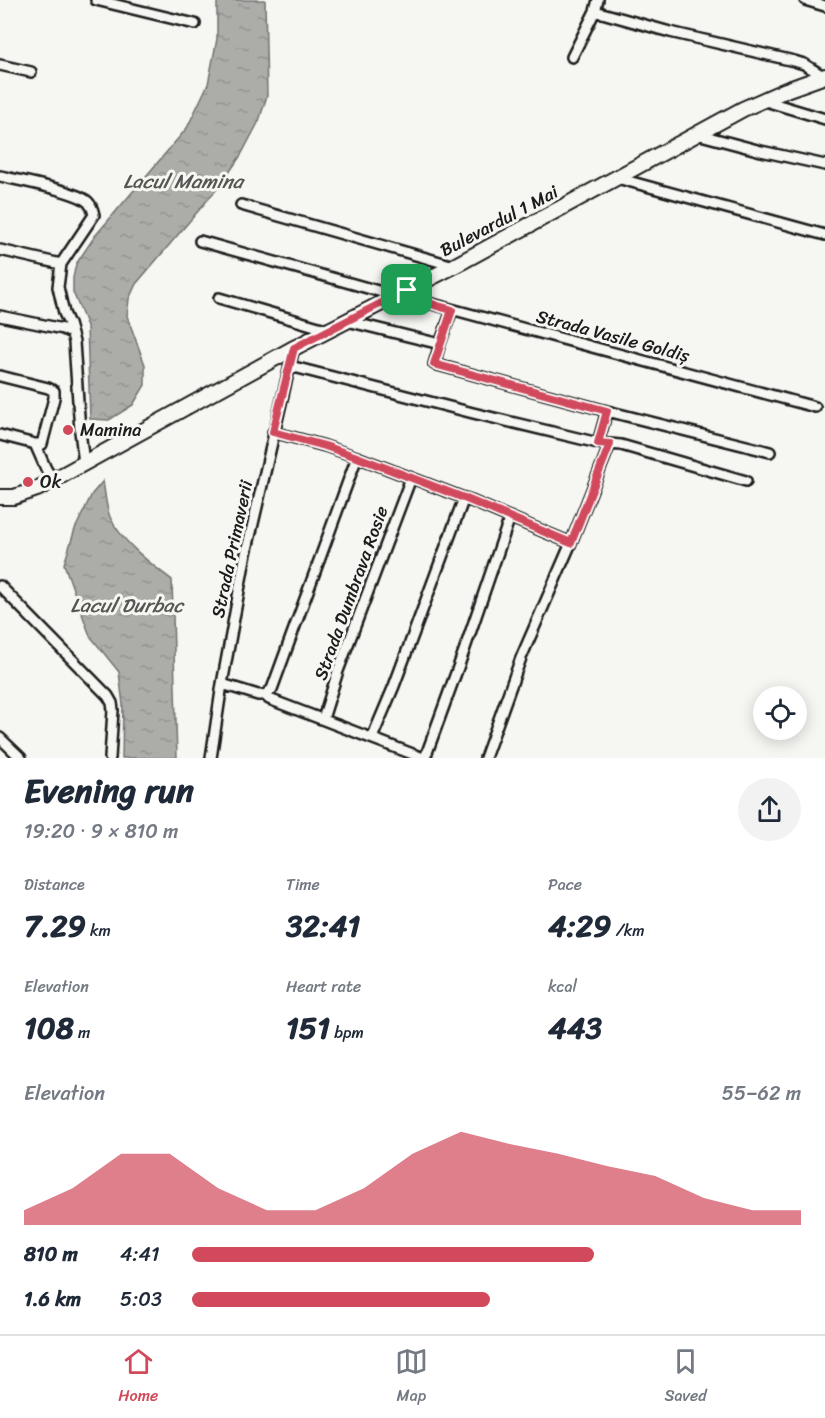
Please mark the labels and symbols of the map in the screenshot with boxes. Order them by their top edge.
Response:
water label: Lacul Mamina [123,164,246,199]
street label: Bulevardul 1 Mai [434,176,565,266]
pin [381,264,432,315]
street label: Strada Vasile Goldiș [533,300,694,372]
place label: Mamina [80,414,141,446]
marker: Mamina [61,423,75,437]
place label: Ok [40,466,62,498]
marker: Ok [21,475,35,489]
street label: Strada Primaverii [202,476,262,621]
street label: Strada Dumbrava Rosie [305,501,397,685]
water label: Lacul Durbac [71,588,185,623]

